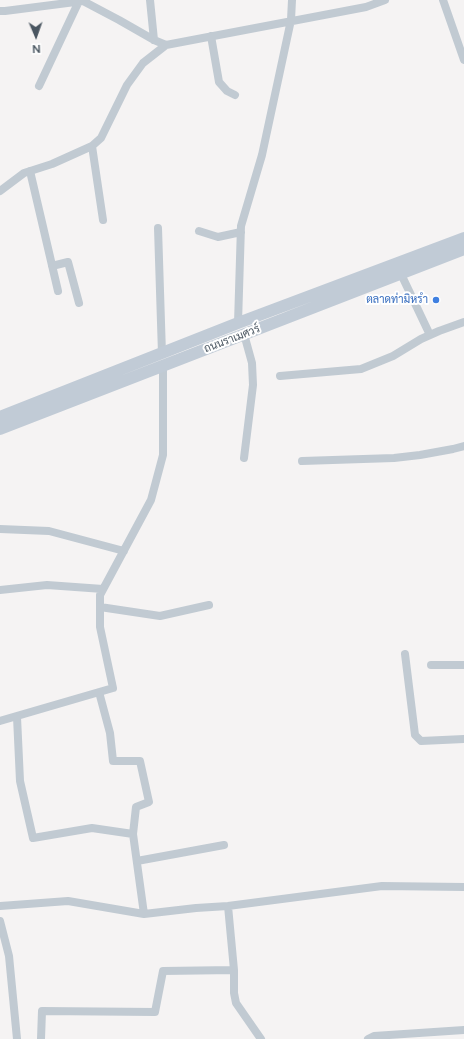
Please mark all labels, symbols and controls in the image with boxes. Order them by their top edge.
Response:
north arrow [16,16,56,56]
text: N [32,42,41,55]
place label: ตลาดท่ามิหรำ [366,293,428,307]
marker: ตลาดท่ามิหรำ [431,295,441,305]
street label: ถนนราเมศวร์ [202,322,262,356]

